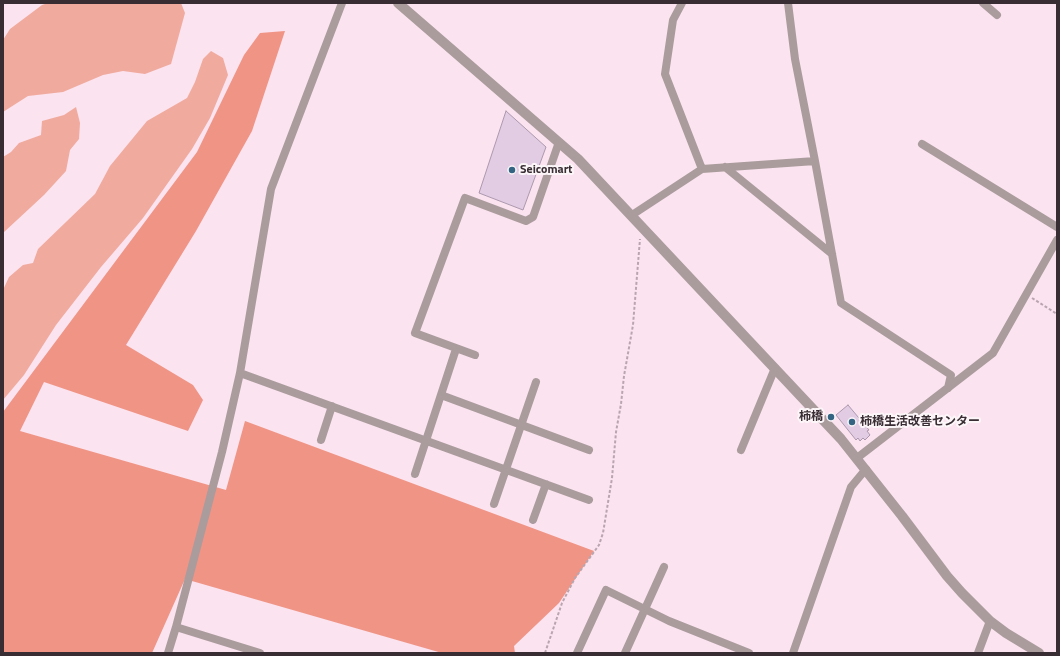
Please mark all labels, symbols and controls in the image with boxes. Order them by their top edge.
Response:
place label: Seicomart [520,163,572,177]
marker: Seicomart [507,165,517,175]
place label: 柿橋 [799,410,823,424]
marker: 柿橋 [826,412,836,422]
place label: 柿橋生活改善センター [860,415,980,429]
marker: 柿橋生活改善センター [847,417,857,427]

